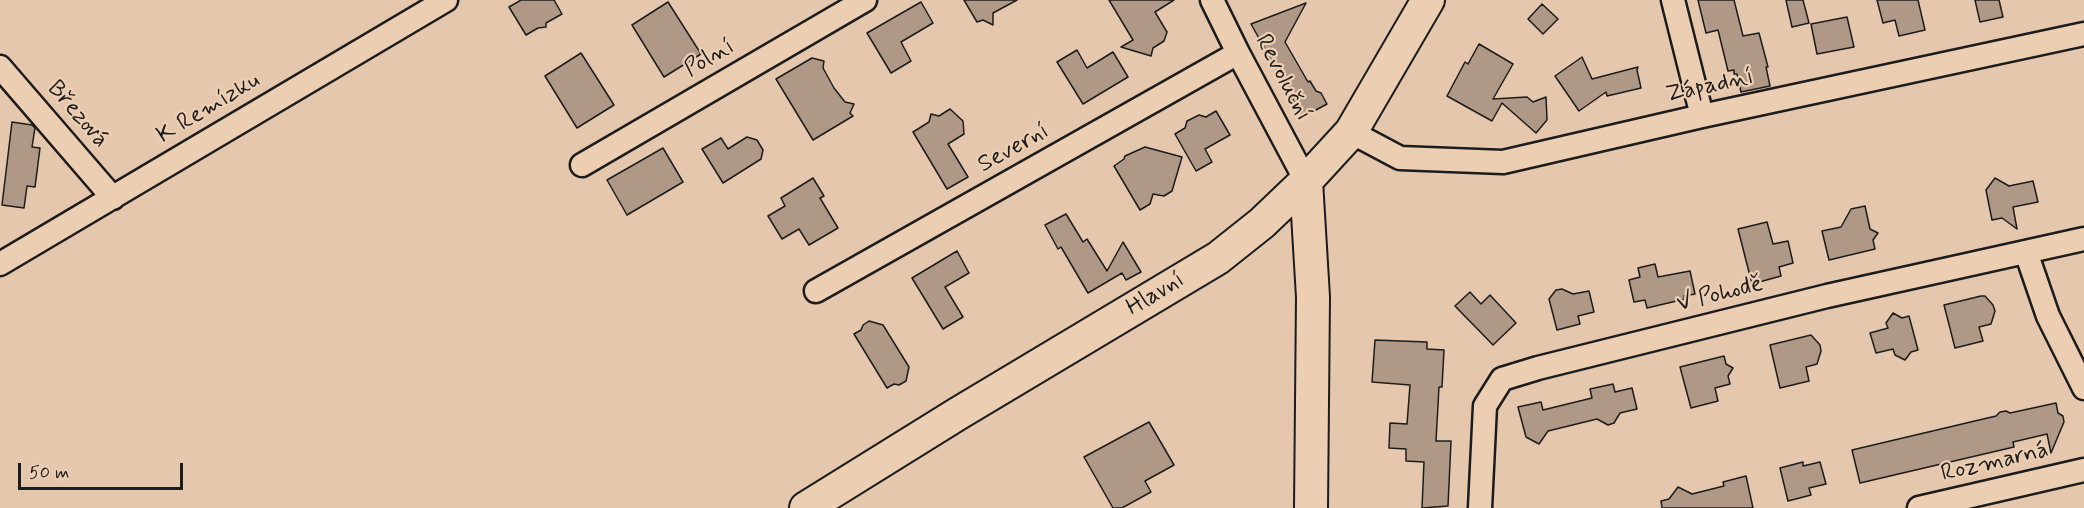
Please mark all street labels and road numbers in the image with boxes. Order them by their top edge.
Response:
street label: Revoluční [1247,30,1317,126]
street label: Polní [680,33,740,85]
street label: Západní [1663,64,1757,110]
street label: K Remízku [152,67,266,151]
street label: Březová [40,76,114,154]
street label: Severní [973,118,1055,180]
street label: Hlavní [1122,267,1190,323]
street label: V Pohodě [1674,270,1766,320]
street label: Rozmarná [1939,437,2051,489]

